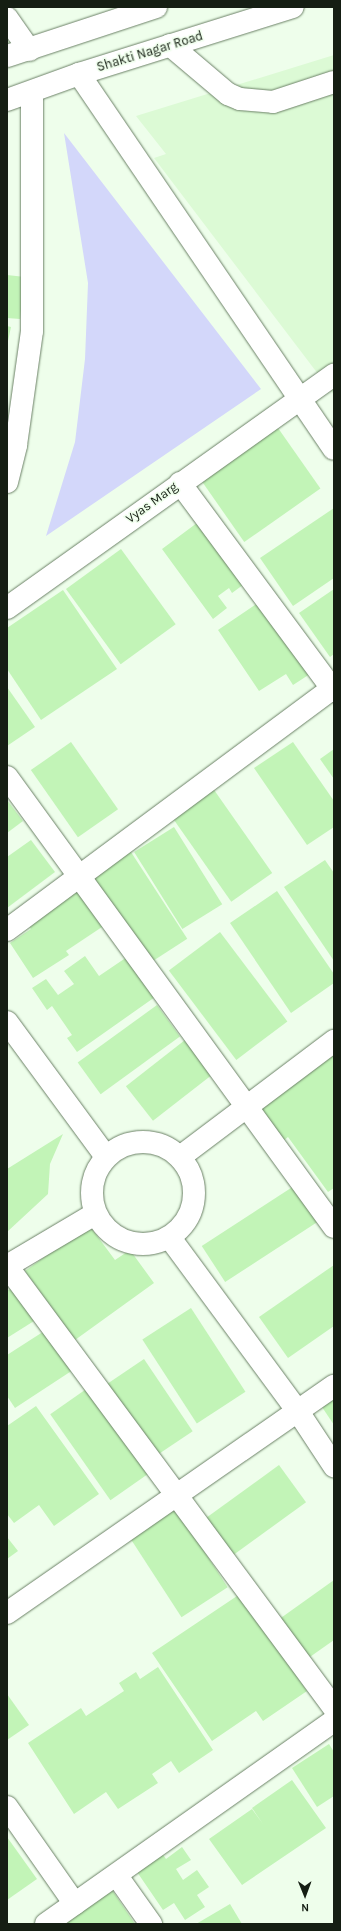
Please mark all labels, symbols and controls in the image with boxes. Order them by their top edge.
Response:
street label: Shakti Nagar Road [95,28,205,76]
street label: Vyas Marg [123,479,181,527]
north arrow [285,1875,325,1915]
text: N [301,1901,309,1914]

